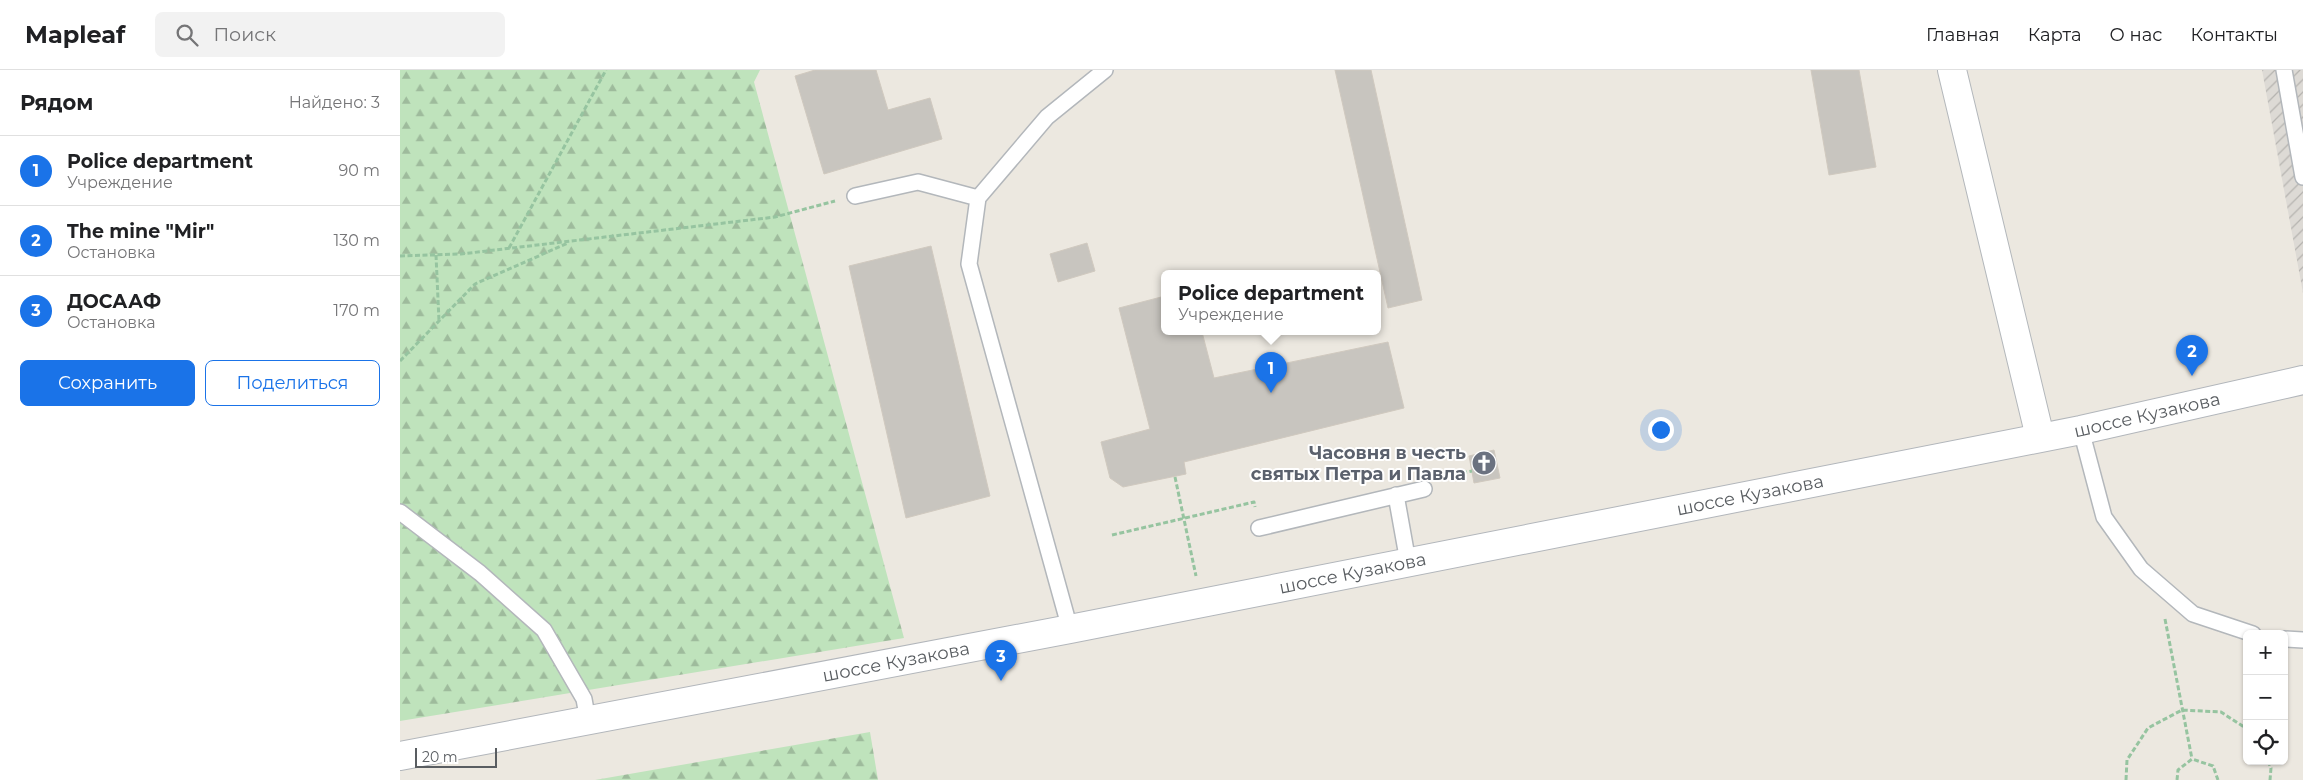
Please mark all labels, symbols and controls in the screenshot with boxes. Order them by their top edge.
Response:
search box [155,12,505,57]
text: Mapleaf [25,20,125,49]
icon: search [173,21,201,49]
text: Поиск [213,23,276,46]
text: Главная [1926,24,2000,46]
text: Карта [2028,24,2082,46]
text: О нас [2110,24,2162,46]
text: Контакты [2190,24,2278,46]
text: Рядом [20,90,93,115]
text: Найдено: 3 [289,93,380,112]
text: Police department [67,150,253,173]
text: 1 [33,161,39,180]
text: 90 m [338,161,380,180]
text: Учреждение [67,173,173,192]
text: The mine "Mir" [67,220,214,243]
text: 2 [31,231,41,250]
text: 130 m [333,231,380,250]
text: Остановка [67,243,156,262]
popup [1161,270,1381,335]
text: Police department [1178,282,1364,305]
text: ДОСААФ [67,290,161,313]
text: 3 [31,301,41,320]
text: 170 m [333,301,380,320]
text: Учреждение [1178,305,1284,324]
text: Остановка [67,313,156,332]
pin: 2 [2176,335,2208,376]
pin: 1 [1255,352,1287,393]
button: Сохранить [20,360,195,406]
button: Поделиться [205,360,380,406]
street label: шоссе Кузакова [2072,388,2222,442]
your location [1648,417,1674,443]
place label: Часовня в честь святых Петра и Павла [1251,442,1466,485]
church icon: Часовня в честь святых Петра и Павла [1471,450,1497,476]
street label: шоссе Кузакова [1675,470,1825,520]
street label: шоссе Кузакова [1277,548,1428,599]
map controls [2243,630,2288,765]
button: + [2243,630,2288,675]
street label: шоссе Кузакова [821,637,972,687]
pin: 3 [985,640,1017,681]
button: − [2243,675,2288,720]
button: locate [2243,720,2288,765]
scale bar [415,745,498,768]
text: 20 m [422,748,458,766]

